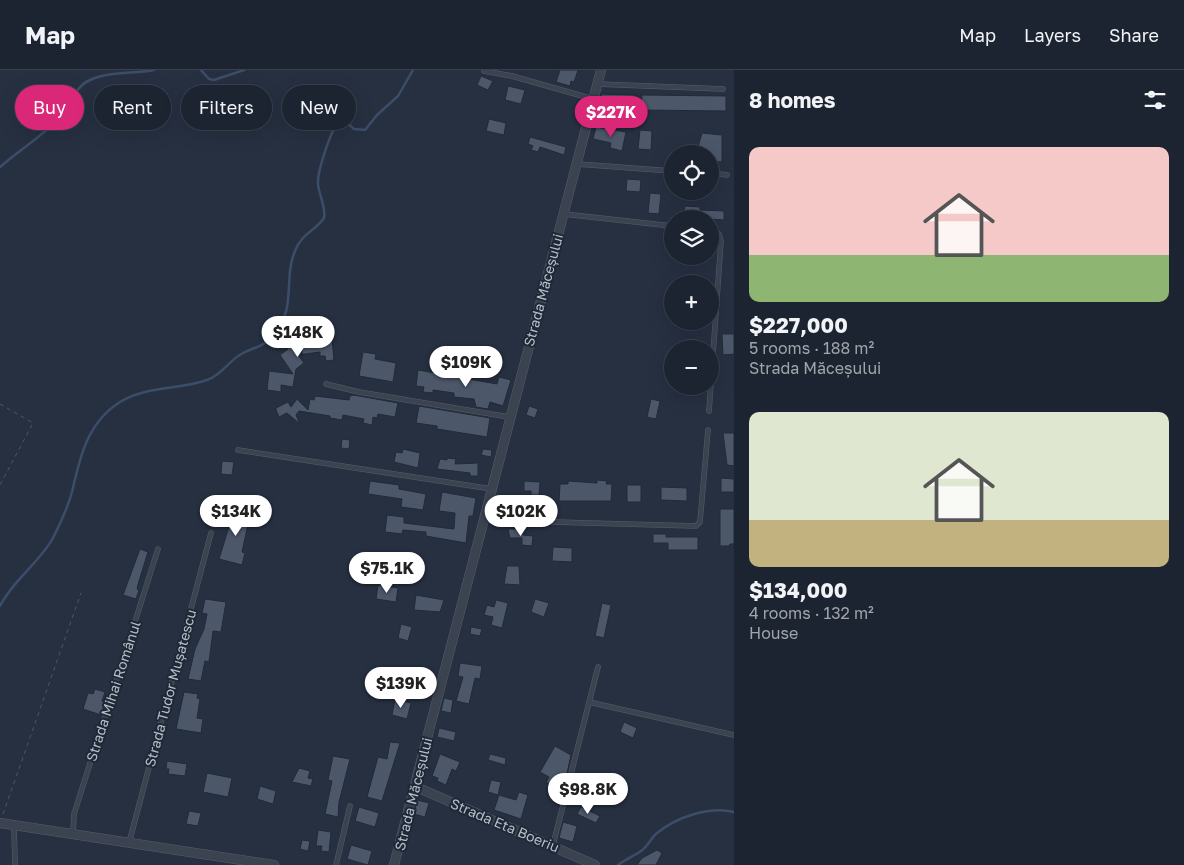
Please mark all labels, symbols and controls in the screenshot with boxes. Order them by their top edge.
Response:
text: Map [25,20,75,49]
text: Map [959,24,996,46]
text: Layers [1024,24,1081,46]
text: Share [1109,24,1159,46]
chip: Buy [15,85,84,130]
chip: Rent [94,85,171,130]
chip: Filters [181,85,272,130]
chip: New [282,85,356,130]
icon: filters [1141,86,1169,114]
text: 8 homes [749,87,836,113]
pin: $227K [576,96,646,138]
text: $227K [586,102,636,122]
map controls [664,145,719,395]
button: locate [664,145,719,200]
icon: home [914,180,1004,270]
button: layers [664,210,719,265]
street label: Strada Măceșului [520,232,566,348]
button: + [664,275,719,330]
text: $227,000 [749,312,848,338]
pin: $148K [263,316,333,358]
text: $148K [273,322,323,342]
text: 5 rooms · 188 m² [749,338,874,358]
button: − [664,340,719,395]
pin: $109K [431,346,501,388]
text: $109K [440,352,492,372]
text: Strada Măceșului [749,358,881,378]
icon: home [914,445,1004,535]
pin: $134K [201,494,271,537]
pin: $102K [486,494,556,537]
text: $134K [211,501,261,521]
text: $102K [496,501,546,521]
pin: $75.1K [346,552,428,594]
text: $75.1K [360,558,414,578]
text: $134,000 [749,577,848,603]
text: 4 rooms · 132 m² [749,603,874,623]
street label: Strada Tudor Mușatescu [141,607,199,769]
street label: Strada Mihai Românul [82,619,144,763]
text: House [749,623,798,643]
pin: $139K [366,666,436,709]
text: $139K [376,673,426,693]
street label: Strada Măceșului [391,736,435,852]
pin: $98.8K [547,772,629,815]
text: $98.8K [559,779,617,799]
street label: Strada Eta Boeriu [448,794,562,856]

